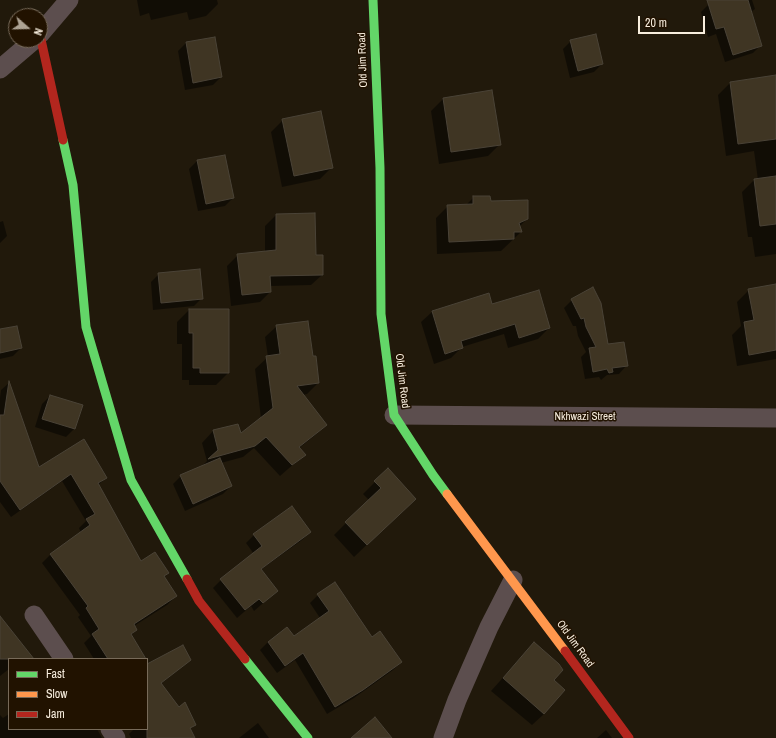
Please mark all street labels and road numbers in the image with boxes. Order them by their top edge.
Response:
street label: Old Jim Road [355,32,371,88]
street label: Old Jim Road [392,353,412,409]
street label: Nkhwazi Street [554,410,616,424]
street label: Old Jim Road [553,618,597,670]

